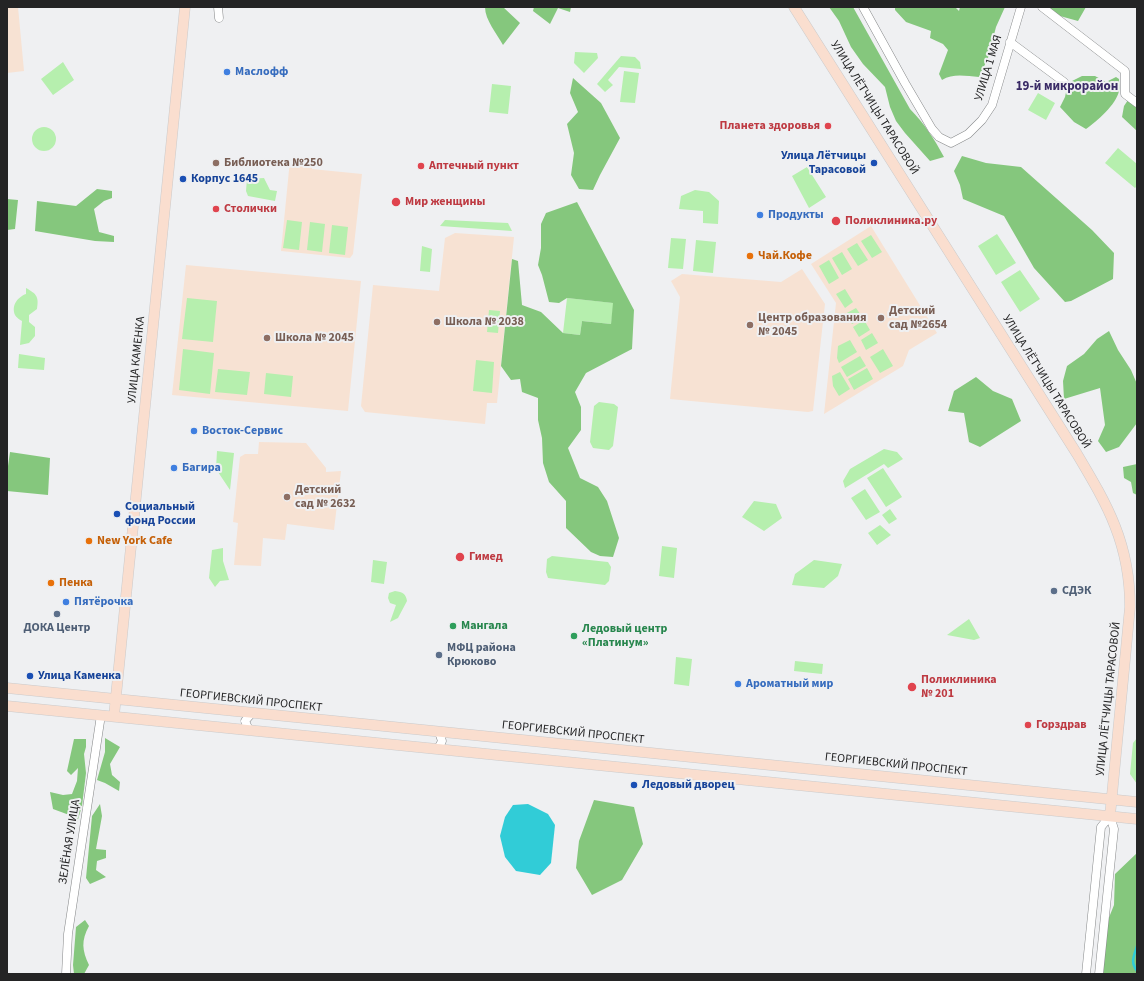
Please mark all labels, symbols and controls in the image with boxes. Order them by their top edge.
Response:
street label: УЛИЦА 1 МАЯ [972,33,1006,103]
street label: УЛИЦА ЛЁТЧИЦЫ ТАРАСОВОЙ [827,38,921,178]
place label: Маслофф [235,65,288,79]
marker: Маслофф [222,67,232,77]
district label: 19-й микрорайон [1016,79,1118,95]
place label: Планета здоровья [720,119,820,133]
marker: Планета здоровья [823,121,833,131]
place label: Улица Лётчицы Тарасовой [781,149,866,177]
place label: Библиотека №250 [224,156,323,170]
marker: Библиотека №250 [211,158,221,168]
marker: Улица Лётчицы Тарасовой [869,158,879,168]
place label: Аптечный пункт [429,159,519,173]
marker: Аптечный пункт [416,161,426,171]
place label: Корпус 1645 [191,172,258,186]
marker: Корпус 1645 [178,174,188,184]
place label: Мир женщины [405,195,485,209]
marker: Мир женщины [390,196,402,208]
place label: Столички [224,202,277,216]
marker: Столички [211,204,221,214]
place label: Продукты [768,208,824,222]
marker: Продукты [755,210,765,220]
place label: Поликлиника.ру [845,214,937,228]
marker: Поликлиника.ру [830,215,842,227]
place label: Чай.Кофе [758,249,812,263]
marker: Чай.Кофе [745,251,755,261]
place label: Детский сад №2654 [889,304,947,332]
place label: Центр образования № 2045 [758,311,867,339]
street label: УЛИЦА ЛЁТЧИЦЫ ТАРАСОВОЙ [999,312,1093,452]
marker: Детский сад №2654 [876,313,886,323]
place label: Школа № 2038 [445,315,524,329]
street label: УЛИЦА КАМЕНКА [125,316,149,404]
marker: Школа № 2038 [432,317,442,327]
marker: Центр образования № 2045 [745,320,755,330]
place label: Школа № 2045 [275,331,354,345]
marker: Школа № 2045 [262,333,272,343]
place label: Восток-Сервис [202,424,283,438]
marker: Восток-Сервис [189,426,199,436]
place label: Багира [182,461,221,475]
marker: Багира [169,463,179,473]
place label: Детский сад № 2632 [295,483,356,511]
marker: Детский сад № 2632 [282,492,292,502]
place label: Социальный фонд России [125,500,196,528]
marker: Социальный фонд России [112,509,122,519]
place label: New York Cafe [97,534,172,548]
marker: New York Cafe [84,536,94,546]
place label: Гимед [469,550,503,564]
marker: Гимед [454,551,466,563]
place label: Пенка [59,576,93,590]
marker: Пенка [46,578,56,588]
place label: СДЭК [1062,584,1091,598]
marker: СДЭК [1049,586,1059,596]
place label: Пятёрочка [74,595,133,609]
marker: Пятёрочка [61,597,71,607]
marker: ДОКА Центр [52,609,62,619]
place label: Мангала [461,619,508,633]
place label: ДОКА Центр [24,621,90,635]
marker: Мангала [448,621,458,631]
street label: УЛИЦА ЛЁТЧИЦЫ ТАРАСОВОЙ [1094,621,1124,777]
place label: Ледовый центр «Платинум» [582,622,667,650]
marker: Ледовый центр «Платинум» [569,631,579,641]
place label: МФЦ района Крюково [447,641,516,669]
marker: МФЦ района Крюково [434,650,444,660]
place label: Улица Каменка [38,669,121,683]
marker: Улица Каменка [25,671,35,681]
place label: Поликлиника № 201 [921,673,997,701]
place label: Ароматный мир [746,677,833,691]
marker: Ароматный мир [733,679,743,689]
marker: Поликлиника № 201 [906,681,918,693]
street label: ГЕОРГИЕВСКИЙ ПРОСПЕКТ [179,686,323,716]
street label: ГЕОРГИЕВСКИЙ ПРОСПЕКТ [501,718,645,748]
place label: Горздрав [1036,718,1087,732]
marker: Горздрав [1023,720,1033,730]
street label: ГЕОРГИЕВСКИЙ ПРОСПЕКТ [824,750,968,780]
place label: Ледовый дворец [642,778,735,792]
marker: Ледовый дворец [629,780,639,790]
street label: ЗЕЛЁНАЯ УЛИЦА [56,799,84,885]

